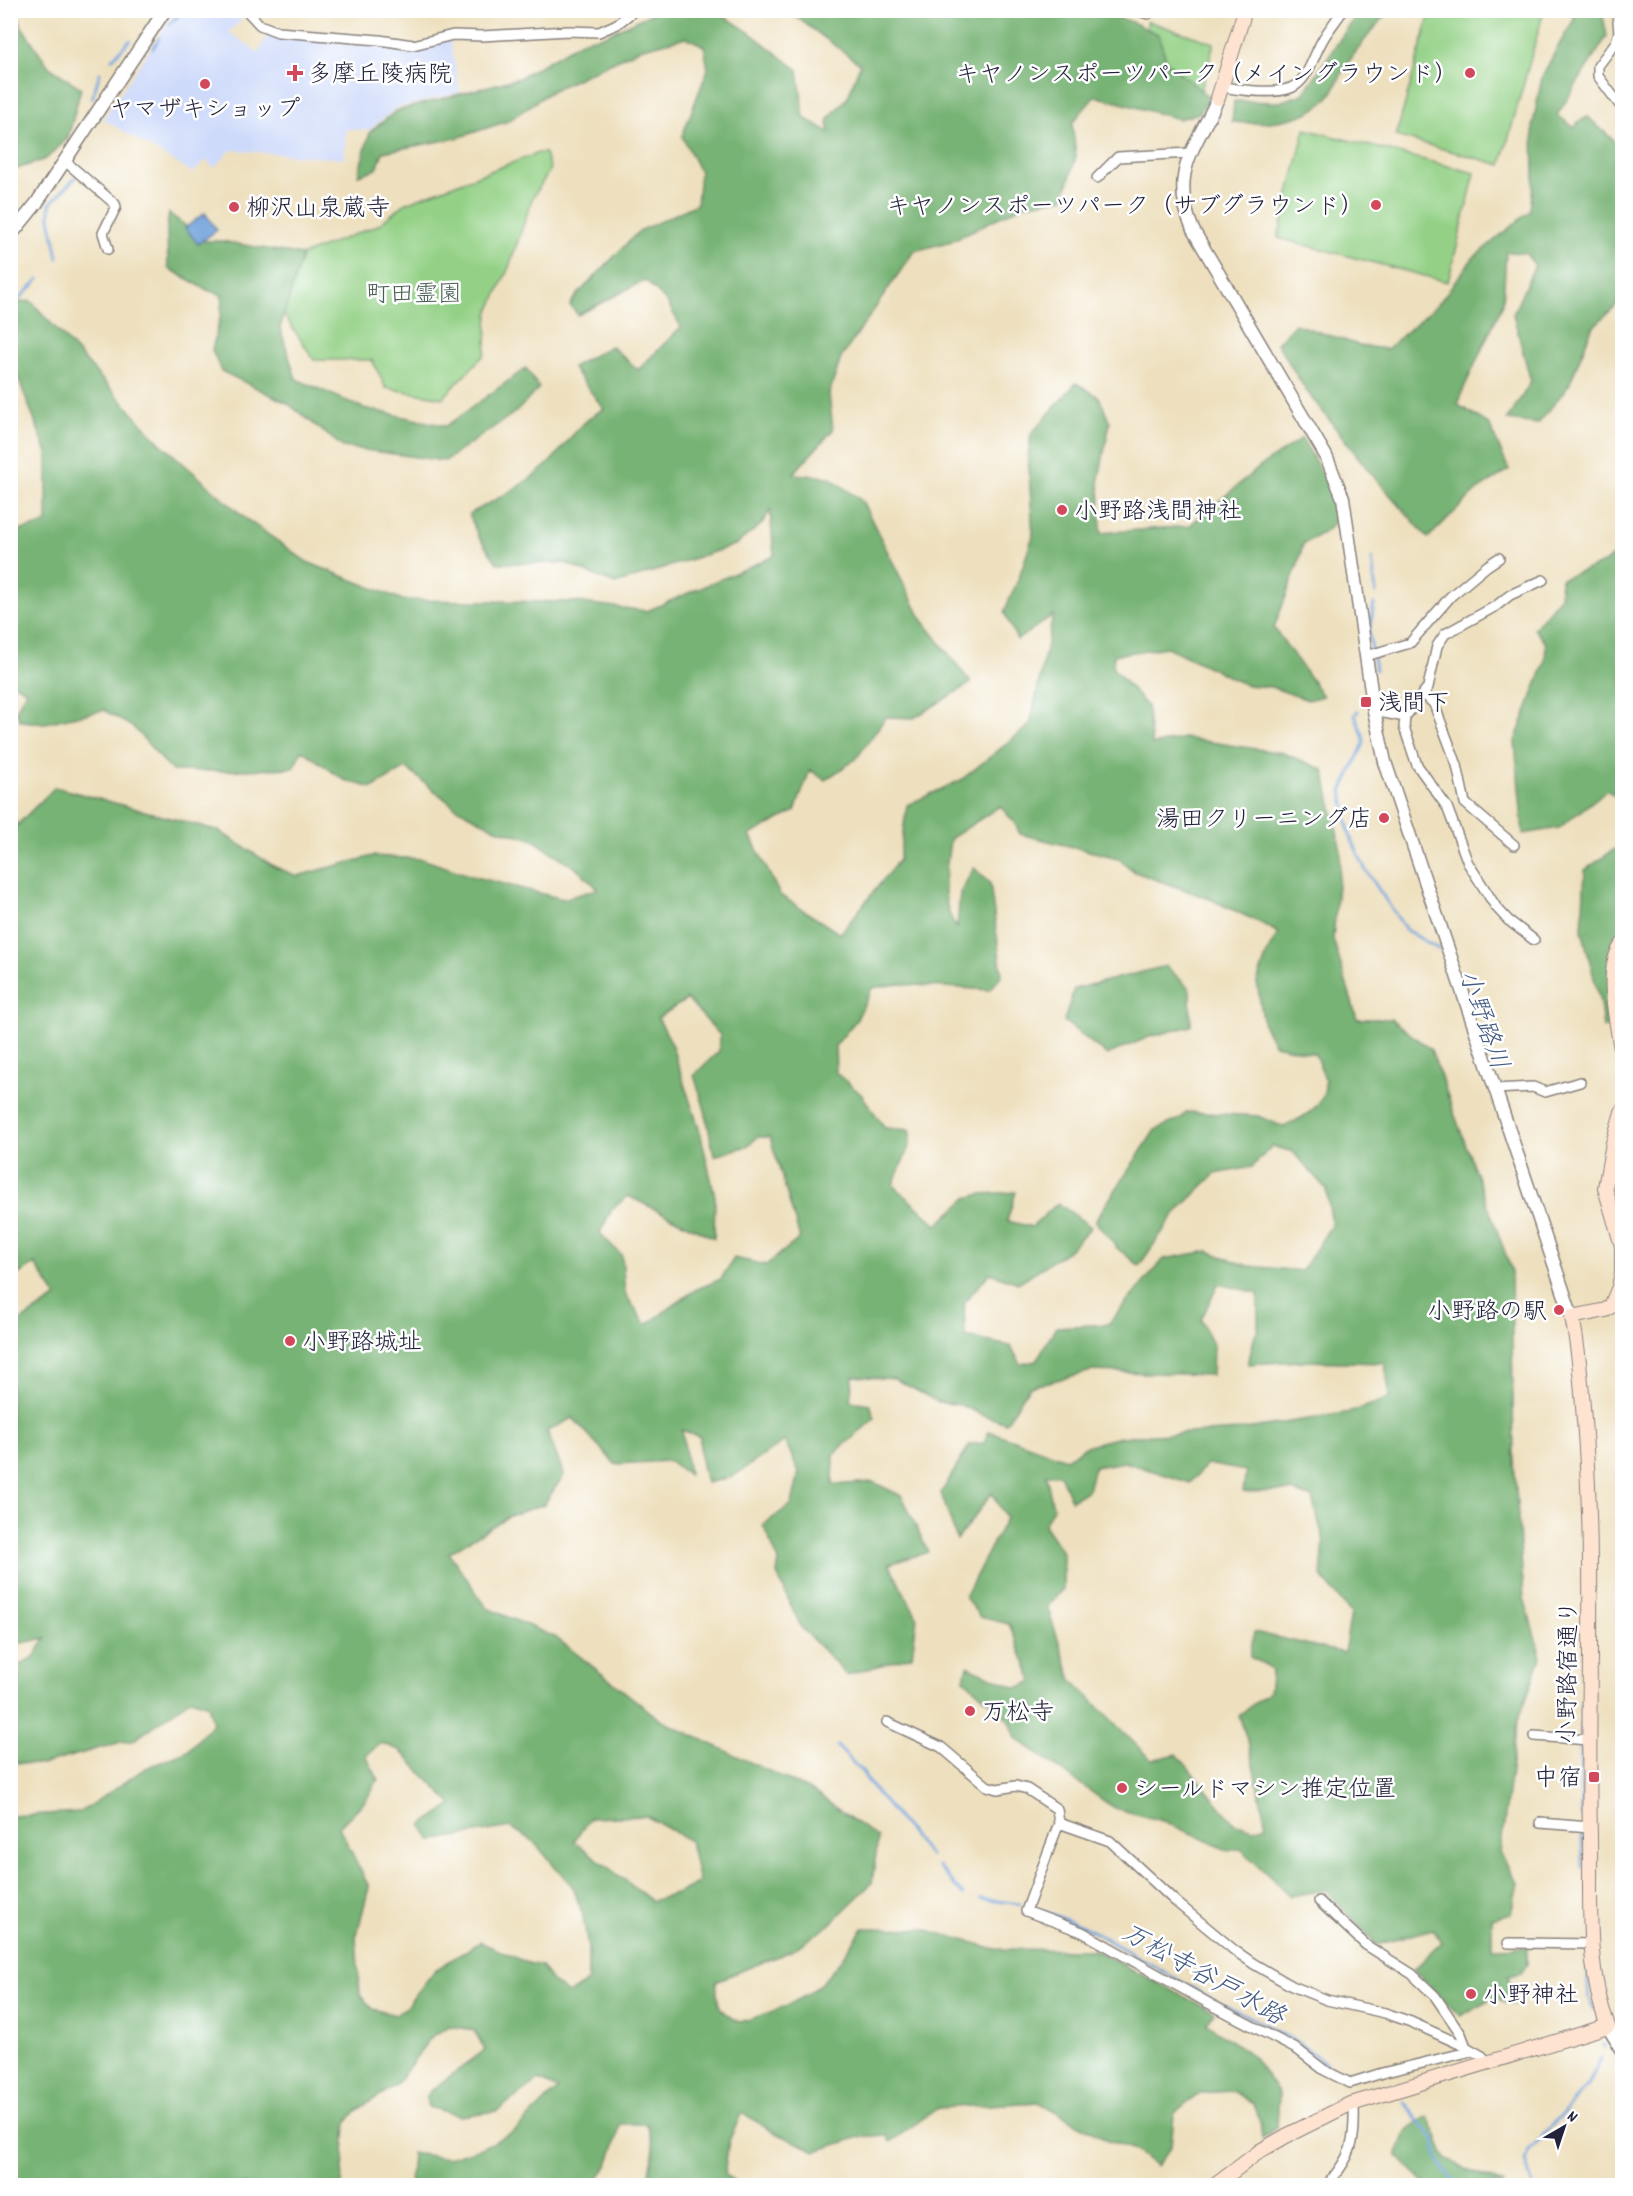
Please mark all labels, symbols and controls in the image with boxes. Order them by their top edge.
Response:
place label: 多摩丘陵病院 [308,59,452,93]
place label: キヤノンスポーツパーク（メイングラウンド） [955,59,1458,93]
marker: 多摩丘陵病院 [286,64,304,82]
marker: キヤノンスポーツパーク（メイングラウンド） [1463,66,1477,80]
marker: ヤマザキショップ [198,77,212,91]
place label: ヤマザキショップ [109,94,301,128]
place label: キヤノンスポーツパーク（サブグラウンド） [886,191,1364,225]
place label: 柳沢山泉蔵寺 [246,193,390,227]
marker: キヤノンスポーツパーク（サブグラウンド） [1369,198,1383,212]
marker: 柳沢山泉蔵寺 [227,200,241,214]
park label: 町田霊園 [366,279,462,313]
place label: 小野路浅間神社 [1074,496,1242,530]
marker: 小野路浅間神社 [1055,503,1069,517]
place label: 浅間下 [1378,688,1450,722]
marker: 浅間下 [1359,695,1373,709]
place label: 湯田クリーニング店 [1156,804,1372,838]
marker: 湯田クリーニング店 [1377,811,1391,825]
water label: 小野路川 [1447,965,1516,1075]
place label: 小野路の駅 [1427,1296,1547,1330]
marker: 小野路の駅 [1552,1303,1566,1317]
place label: 小野路城址 [302,1327,422,1361]
marker: 小野路城址 [283,1334,297,1348]
street label: 小野路宿通り [1552,1600,1588,1744]
place label: 万松寺 [982,1697,1054,1731]
marker: 万松寺 [963,1704,977,1718]
place label: 中宿 [1534,1763,1582,1797]
marker: 中宿 [1587,1770,1601,1784]
place label: シールドマシン推定位置 [1134,1774,1397,1808]
marker: シールドマシン推定位置 [1115,1781,1129,1795]
water label: 万松寺谷戸水路 [1114,1916,1293,2037]
place label: 小野神社 [1483,1980,1579,2014]
marker: 小野神社 [1464,1987,1478,2001]
north arrow [1534,2097,1594,2157]
text: N [1562,2106,1582,2129]

